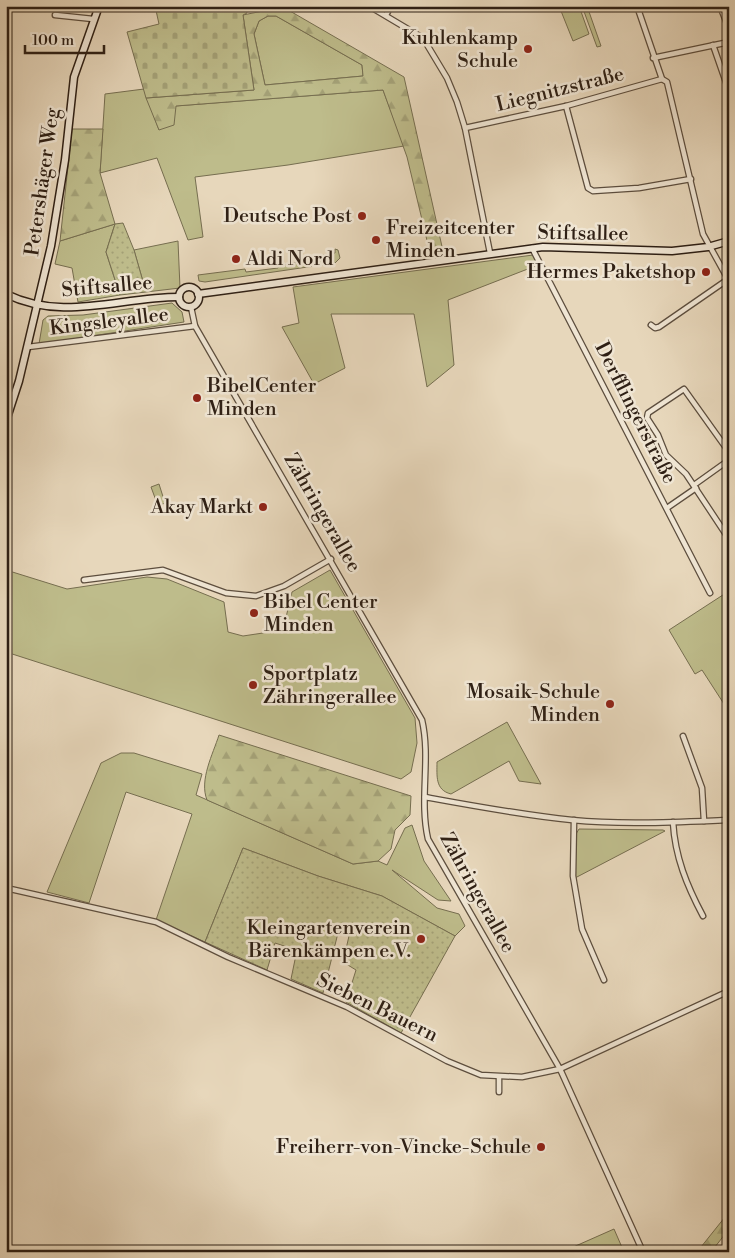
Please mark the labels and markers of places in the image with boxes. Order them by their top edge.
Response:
place label: Kuhlenkamp Schule [402,26,518,74]
marker: Kuhlenkamp Schule [522,43,534,55]
place label: Deutsche Post [223,204,352,229]
marker: Deutsche Post [356,210,368,222]
place label: Freizeitcenter Minden [386,216,515,264]
marker: Freizeitcenter Minden [370,234,382,246]
place label: Aldi Nord [245,247,334,272]
marker: Aldi Nord [230,253,242,265]
place label: Hermes Paketshop [527,260,696,285]
marker: Hermes Paketshop [700,266,712,278]
place label: BibelCenter Minden [206,374,317,422]
marker: BibelCenter Minden [191,392,203,404]
place label: Akay Markt [150,495,253,520]
marker: Akay Markt [257,501,269,513]
place label: Bibel Center Minden [263,590,378,638]
marker: Bibel Center Minden [248,607,260,619]
place label: Sportplatz Zähringerallee [263,662,397,710]
marker: Sportplatz Zähringerallee [247,679,259,691]
place label: Mosaik-Schule Minden [466,680,600,728]
marker: Mosaik-Schule Minden [604,698,616,710]
place label: Kleingartenverein Bärenkämpen e.V. [247,916,411,964]
marker: Kleingartenverein Bärenkämpen e.V. [415,933,427,945]
place label: Freiherr-von-Vincke-Schule [276,1135,531,1160]
marker: Freiherr-von-Vincke-Schule [535,1141,547,1153]

